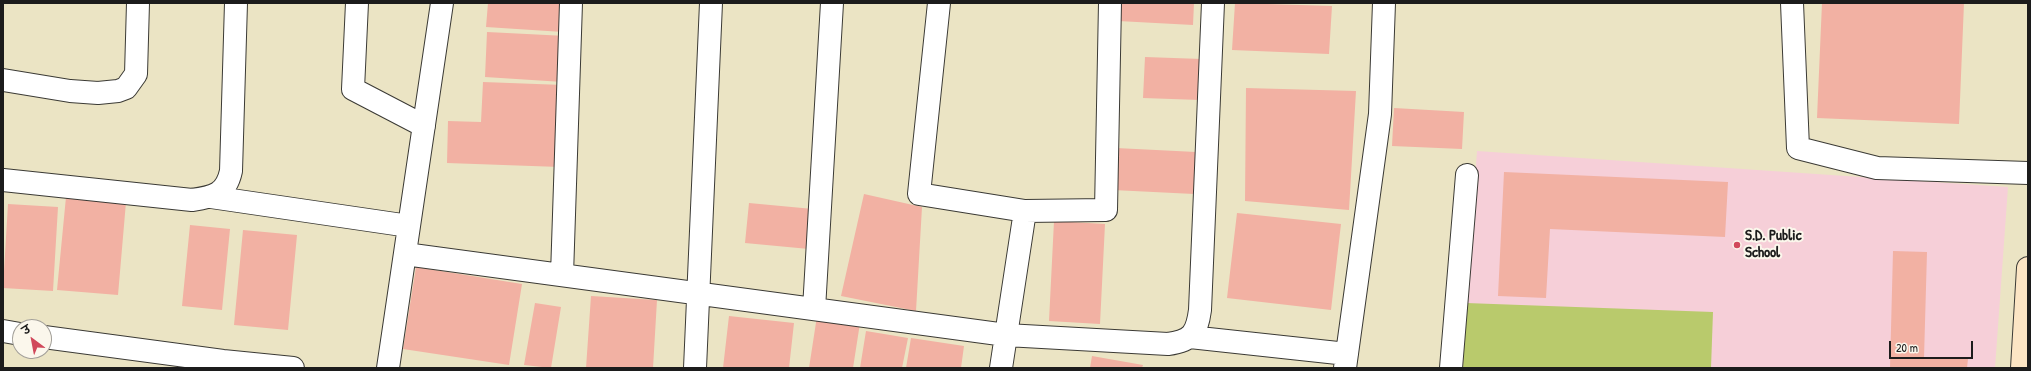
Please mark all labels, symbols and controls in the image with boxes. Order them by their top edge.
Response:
place label: S.D. Public School [1745,227,1801,262]
marker: S.D. Public School [1732,240,1742,250]
north arrow [12,319,52,359]
text: उ [19,322,33,338]
scale bar [1891,333,1975,359]
text: 20 m [1896,339,1918,356]

